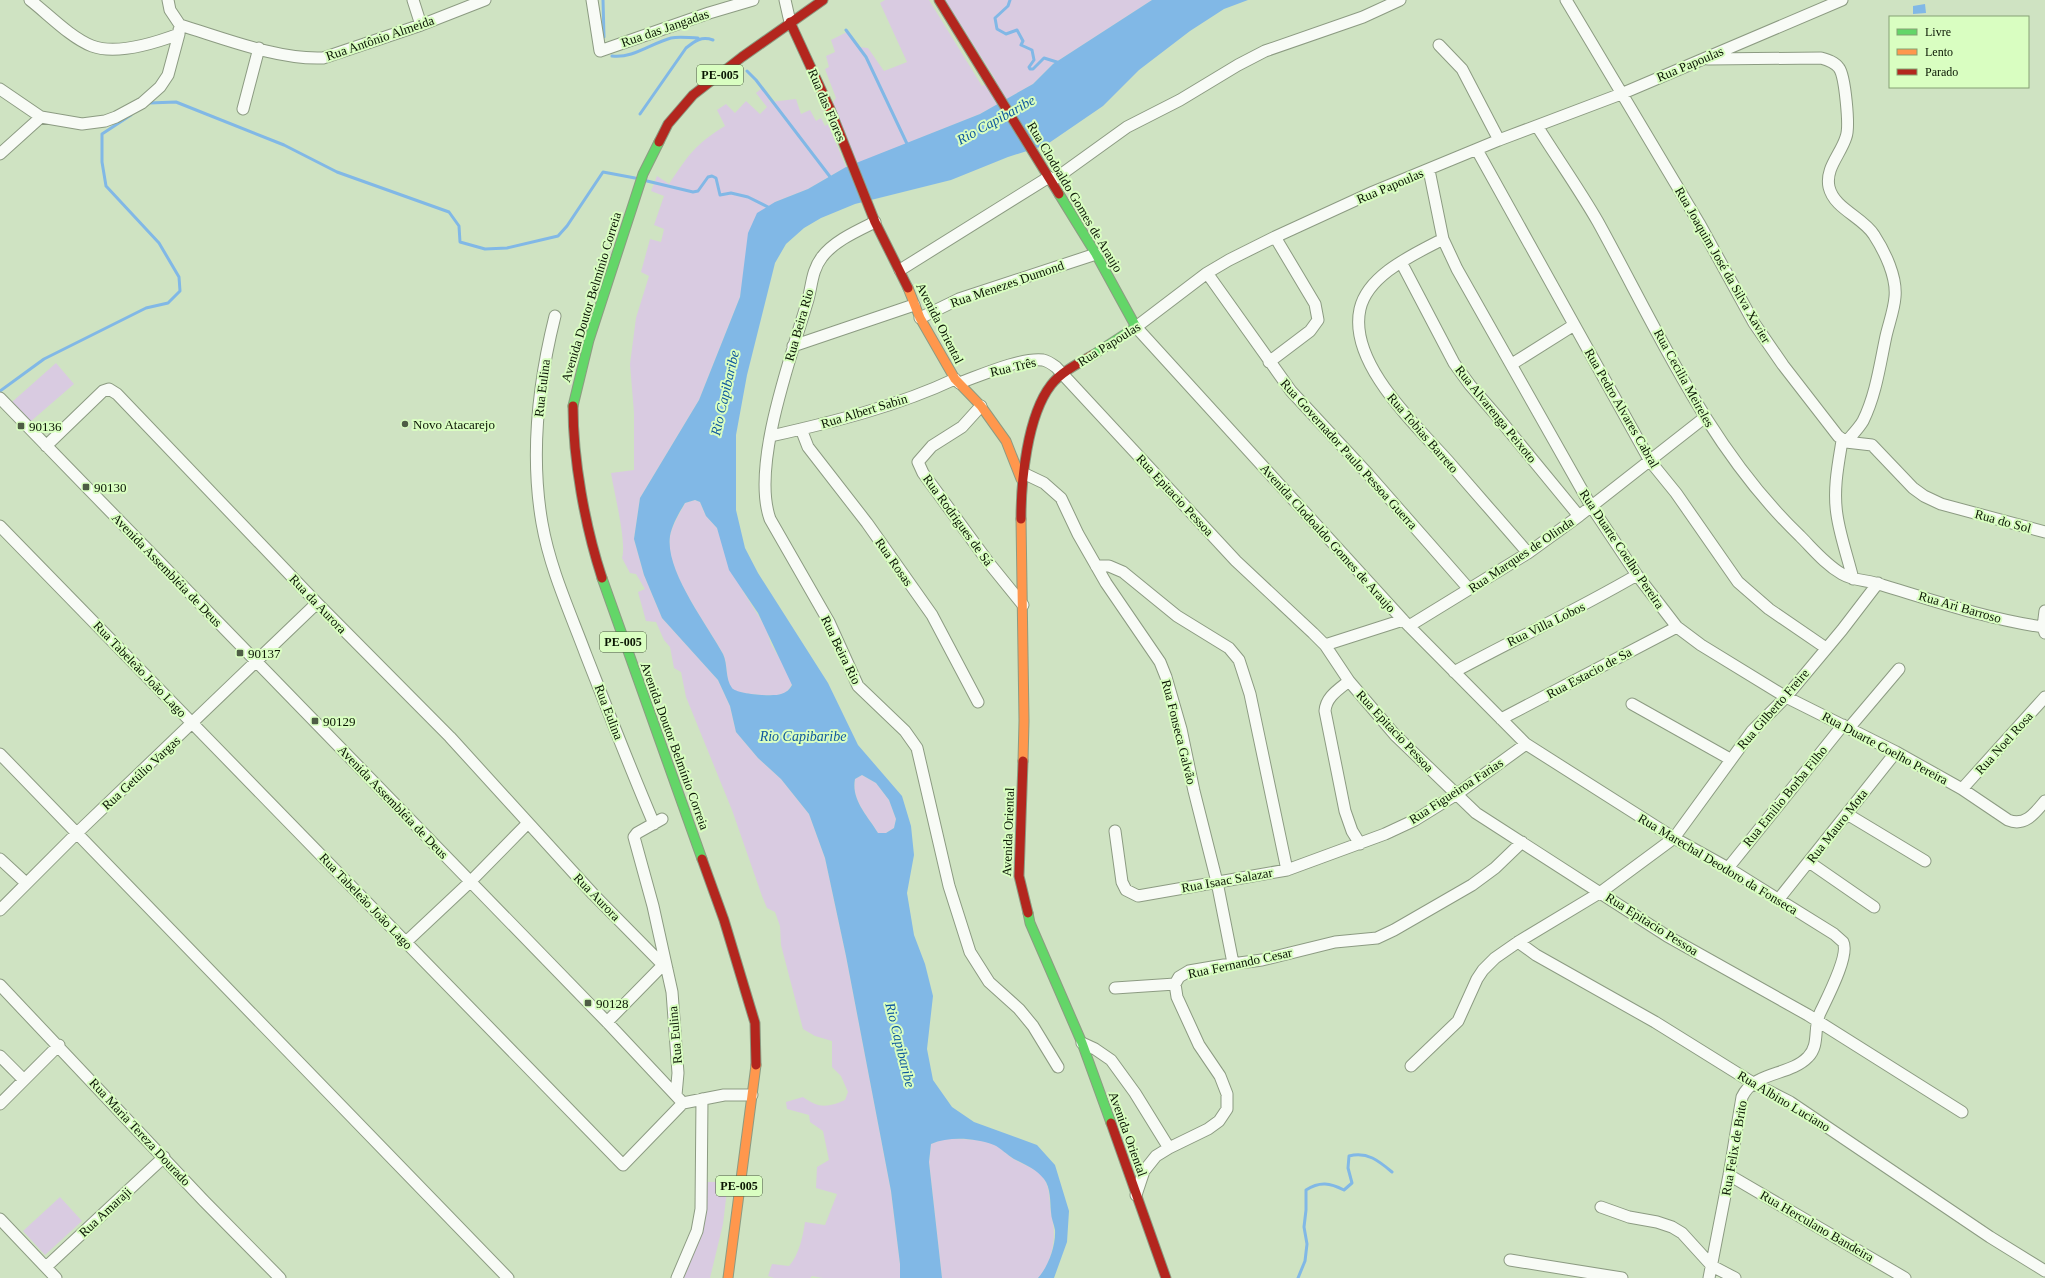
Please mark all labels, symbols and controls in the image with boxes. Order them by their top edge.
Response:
street label: Rua das Jangadas [619,6,711,50]
street label: Rua Antônio Almeida [324,12,436,64]
legend [1889,16,2029,88]
text: Livre [1925,25,1951,39]
street label: Rua Papoulas [1654,43,1726,85]
text: Lento [1925,45,1953,59]
road number: PE-005 [697,65,743,85]
text: Parado [1925,65,1958,79]
street label: Rua das Flores [805,67,849,143]
water label: Rio Capibaribe [954,92,1038,148]
street label: Rua Clodoaldo Gomes de Araujo [1024,119,1126,275]
street label: Rua Papoulas [1354,165,1426,207]
street label: Rua Joaquim José da Silva Xavier [1672,184,1774,346]
street label: Avenida Doutor Belmínio Correia [558,210,624,384]
street label: Rua Menezes Dumond [948,257,1066,310]
street label: Avenida Oriental [913,280,967,366]
street label: Rua Beira Rio [782,287,816,363]
street label: Rua Papoulas [1075,319,1143,369]
street label: Rua Cecilia Meireles [1651,326,1717,430]
street label: Rua Pedro Alvares Cabral [1582,346,1663,471]
water label: Rio Capibaribe [708,349,742,438]
street label: Rua Três [989,354,1037,380]
street label: Rua Eulina [531,358,553,418]
street label: Rua Alvarenga Peixoto [1452,362,1540,466]
street label: Rua Governador Paulo Pessoa Guerra [1277,376,1421,532]
street label: Rua Tobias Barreto [1384,390,1462,476]
street label: Rua Albert Sabin [819,391,909,431]
place label: Novo Atacarejo [413,417,495,432]
place label: 90136 [29,419,62,434]
marker: Novo Atacarejo [400,419,410,429]
marker: 90136 [16,421,26,431]
street label: Rua Epitacio Pessoa [1133,451,1217,539]
street label: Avenida Clodoaldo Gomes de Araujo [1257,461,1399,615]
street label: Rua Rodrigues de Sá [920,471,996,569]
place label: 90130 [94,480,127,495]
marker: 90130 [81,482,91,492]
street label: Rua Duarte Coelho Pereira [1577,487,1668,612]
street label: Rua do Sol [1973,506,2033,536]
street label: Avenida Assembléia de Deus [109,510,225,630]
street label: Rua Marques de Olinda [1465,514,1577,596]
street label: Rua Rosas [872,535,916,589]
street label: Rua da Aurora [286,572,350,637]
street label: Rua Ari Barroso [1917,588,2003,626]
street label: Rua Villa Lobos [1505,599,1587,649]
street label: Rua Beira Rio [818,613,864,687]
street label: Rua Tabeleão João Lago [90,618,190,720]
road number: PE-005 [600,632,646,652]
street label: Rua Estacio de Sa [1544,644,1634,702]
place label: 90137 [248,646,281,661]
marker: 90137 [235,648,245,658]
street label: Avenida Doutor Belmínio Correia [638,660,712,832]
street label: Rua Gilberto Freire [1734,665,1812,752]
street label: Rua Fonseca Galvão [1159,678,1199,786]
street label: Rua Eulina [592,682,626,742]
street label: Rua Epitacio Pessoa [1353,687,1437,775]
street label: Rua Duarte Coelho Pereira [1819,708,1951,788]
street label: Rua Noel Rosa [1972,709,2036,777]
place label: 90129 [323,714,356,729]
marker: 90129 [310,716,320,726]
water label: Rio Capibaribe [759,729,846,744]
street label: Rua Getúlio Vargas [99,733,183,813]
street label: Avenida Assembléia de Deus [335,742,451,862]
street label: Rua Emilio Borba Filho [1740,743,1830,849]
street label: Rua Figueiroa Farias [1406,755,1506,827]
street label: Rua Mauro Mota [1804,786,1871,866]
street label: Avenida Oriental [999,787,1017,877]
street label: Rua Marechal Deodoro da Fonseca [1636,810,1801,918]
street label: Rua Tabeleão João Lago [316,850,416,952]
street label: Rua Isaac Salazar [1180,864,1274,895]
street label: Rua Aurora [571,870,623,924]
street label: Rua Epitacio Pessoa [1603,890,1701,959]
street label: Rua Fernando Cesar [1187,944,1294,981]
place label: 90128 [596,996,629,1011]
marker: 90128 [583,998,593,1008]
water label: Rio Capibaribe [882,1000,918,1089]
street label: Rua Eulina [665,1005,685,1065]
street label: Rua Albino Luciano [1735,1067,1833,1135]
street label: Rua Maria Tereza Dourado [86,1075,194,1189]
street label: Avenida Oriental [1106,1090,1150,1179]
street label: Rua Felix de Brito [1718,1099,1750,1197]
road number: PE-005 [716,1176,762,1196]
street label: Rua Amaraji [76,1184,135,1240]
street label: Rua Herculano Bandeira [1758,1187,1877,1265]

